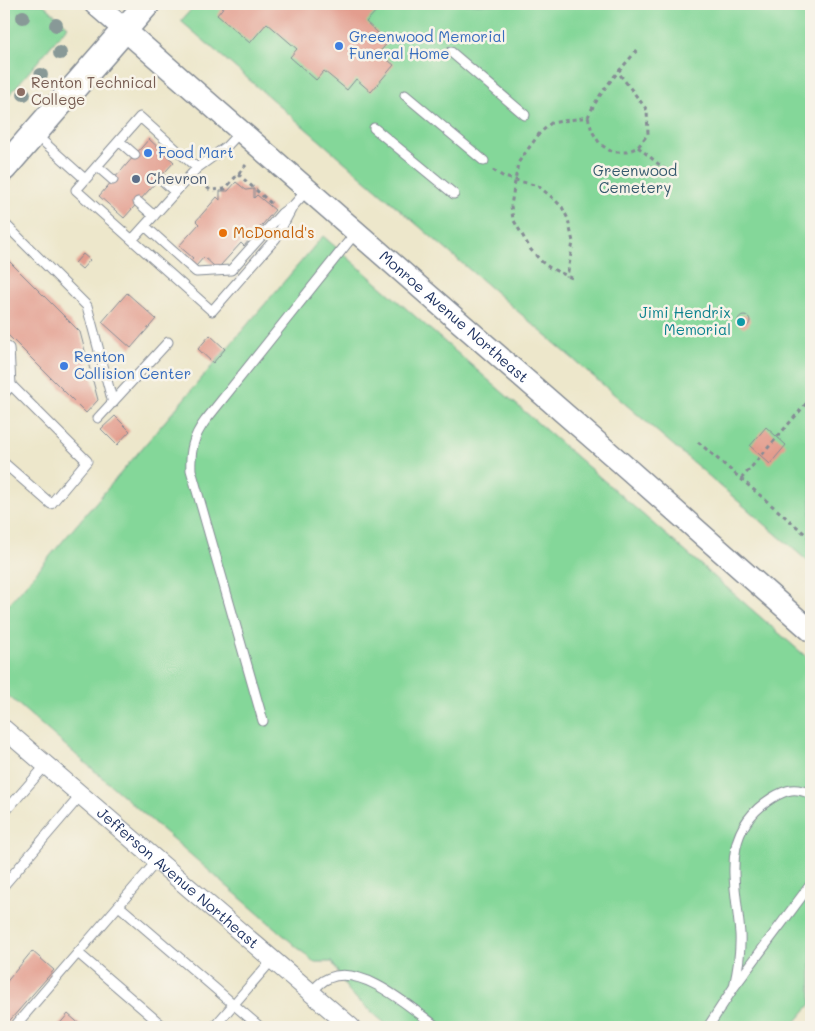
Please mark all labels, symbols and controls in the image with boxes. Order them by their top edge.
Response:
place label: Greenwood Memorial Funeral Home [349,26,506,63]
marker: Greenwood Memorial Funeral Home [333,40,345,52]
place label: Renton Technical College [31,72,157,109]
marker: Renton Technical College [15,86,27,98]
place label: Food Mart [158,142,234,162]
marker: Food Mart [142,147,154,159]
park label: Greenwood Cemetery [593,160,677,197]
place label: Chevron [146,168,207,188]
marker: Chevron [130,173,142,185]
place label: McDonald's [233,222,315,242]
marker: McDonald's [217,227,229,239]
street label: Monroe Avenue Northeast [376,246,533,387]
place label: Jimi Hendrix Memorial [639,302,731,339]
marker: Jimi Hendrix Memorial [735,316,747,328]
place label: Renton Collision Center [74,346,191,383]
marker: Renton Collision Center [58,360,70,372]
street label: Jefferson Avenue Northeast [93,802,264,953]

